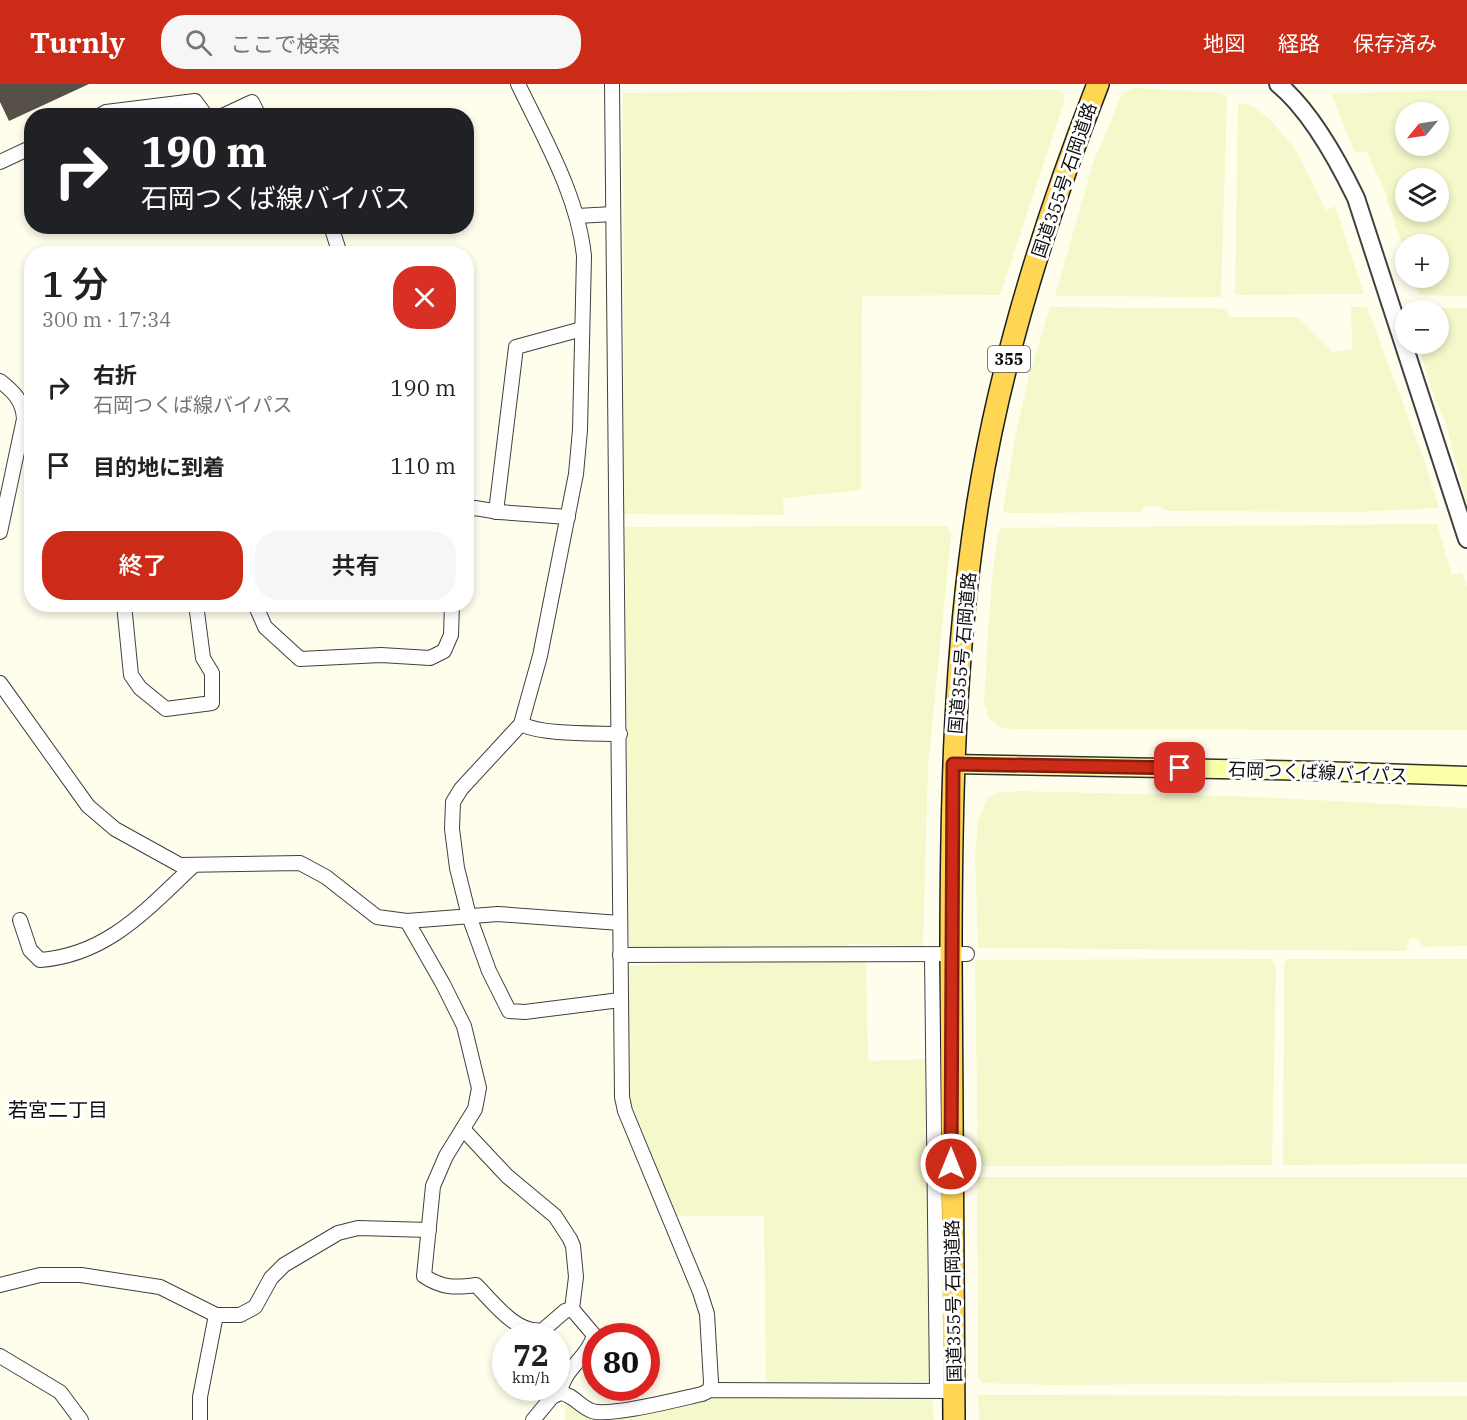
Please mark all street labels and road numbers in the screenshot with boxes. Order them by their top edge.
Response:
street label: 国道355号 石岡道路 [1027,99,1101,261]
road number: 355 [988,346,1030,372]
street label: 国道355号 石岡道路 [943,571,981,735]
street label: 石岡つくば線バイパス [1228,757,1408,787]
street label: 国道355号 石岡道路 [940,1220,966,1382]

